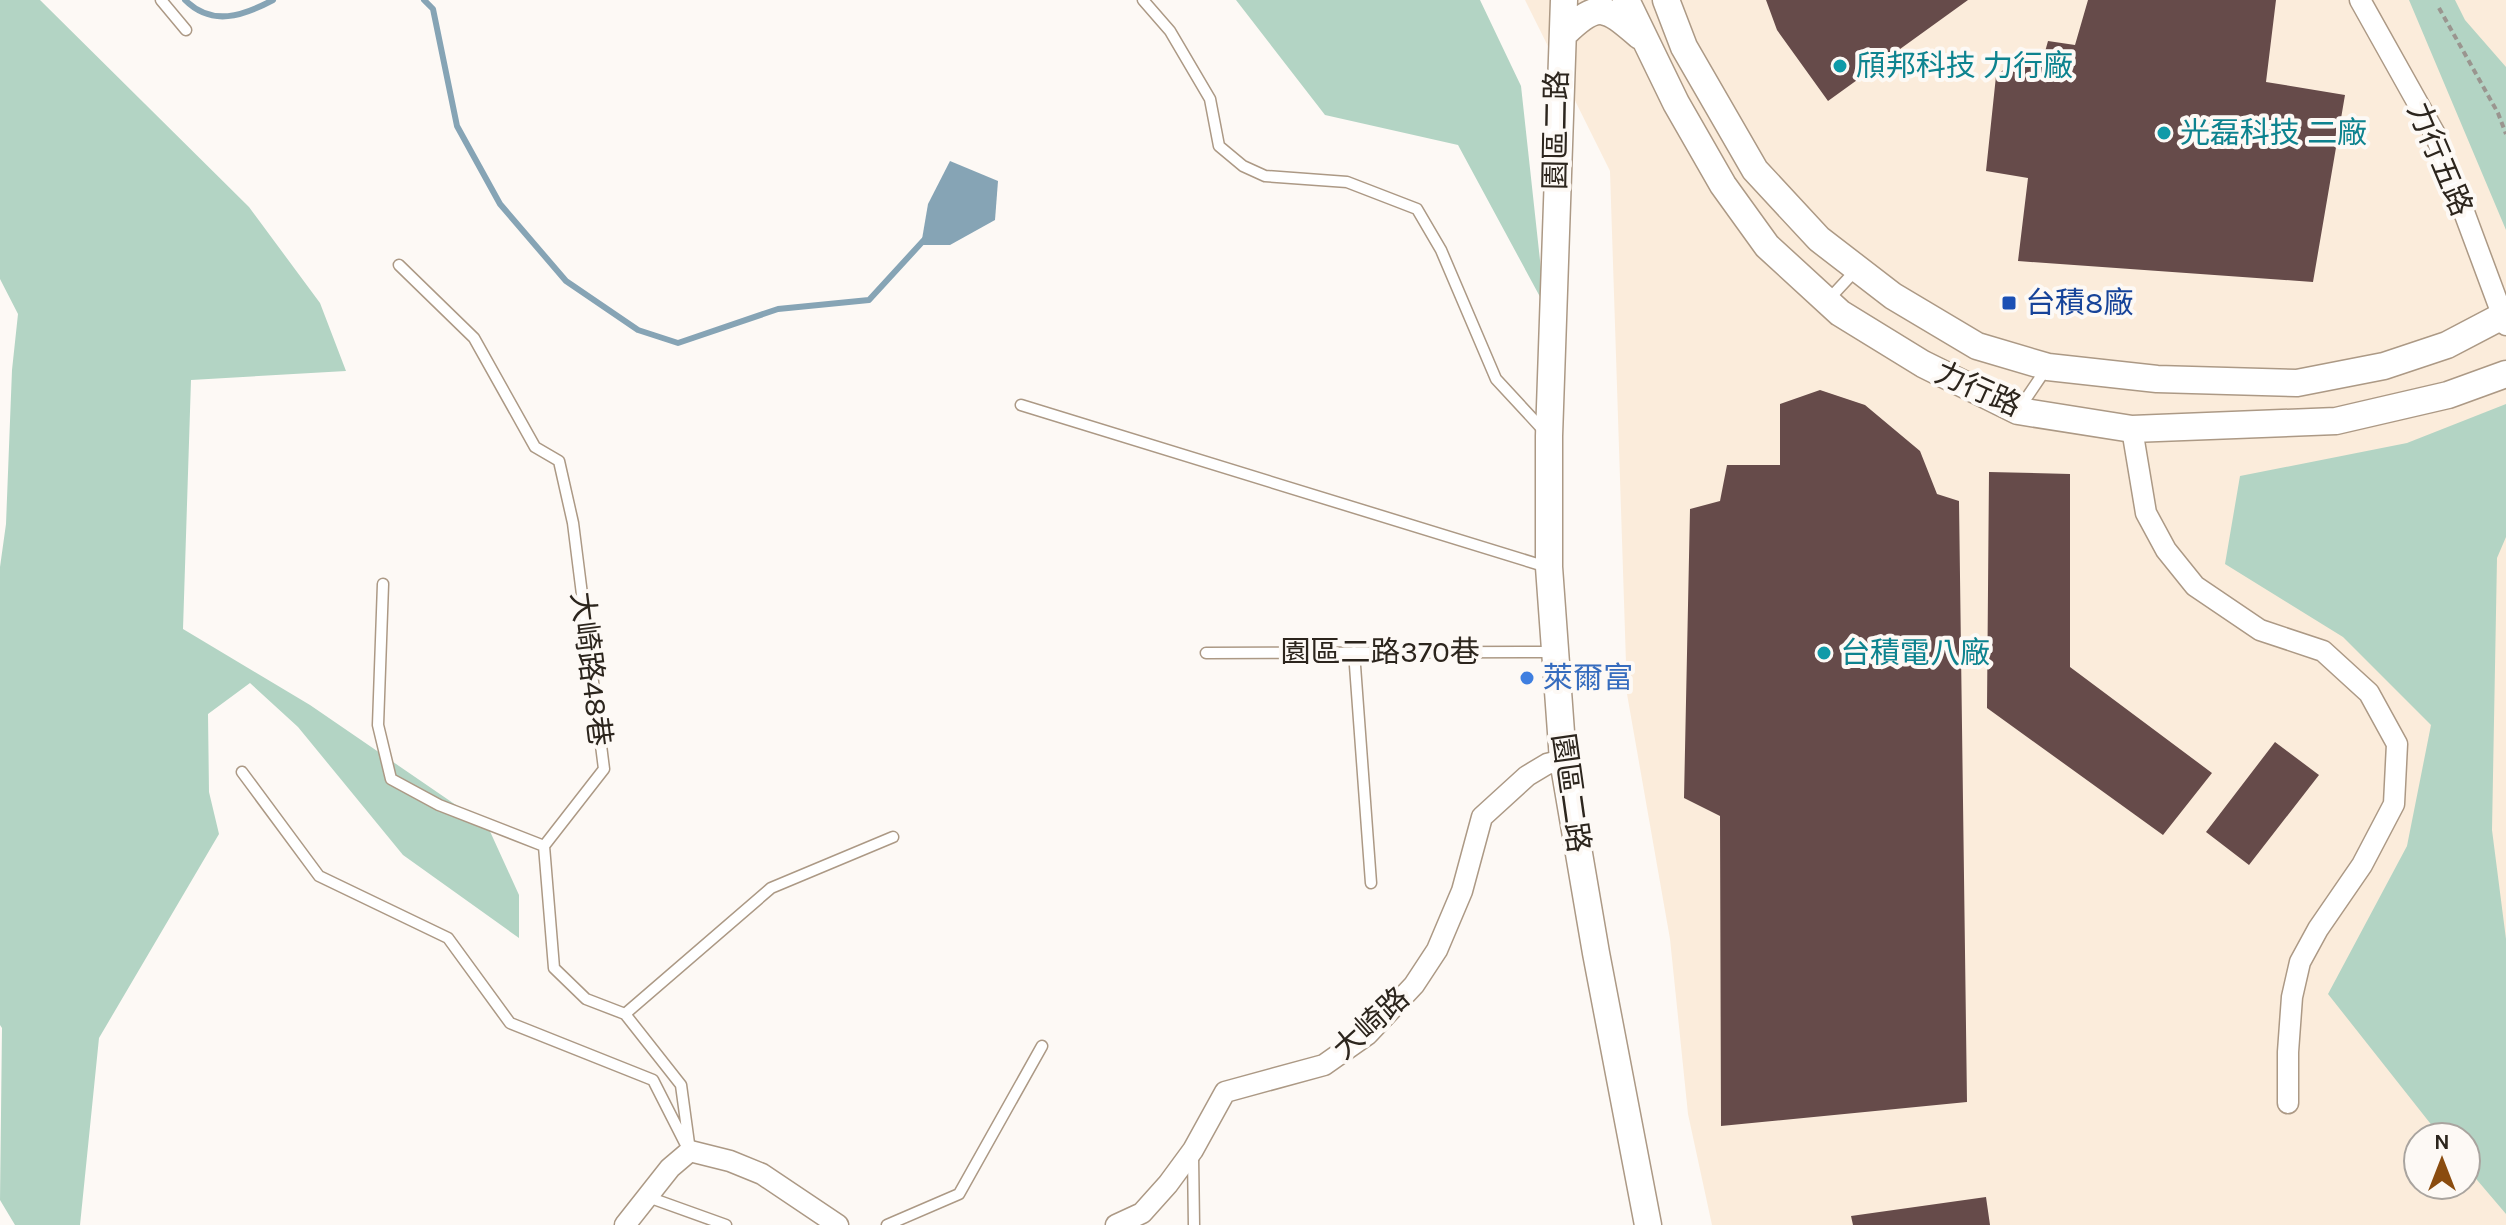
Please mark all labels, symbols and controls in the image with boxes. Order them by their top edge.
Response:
place label: 頎邦科技 力行廠 [1856,48,2073,84]
marker: 頎邦科技 力行廠 [1831,57,1849,75]
street label: 園區二路 [1537,70,1575,190]
street label: 力行五路 [2400,97,2480,221]
place label: 光磊科技 二廠 [2180,115,2367,151]
marker: 光磊科技 二廠 [2155,124,2173,142]
place label: 台積8廠 [2025,285,2133,321]
marker: 台積8廠 [2000,294,2018,312]
street label: 力行路 [1930,354,2026,424]
street label: 大崎路48巷 [564,590,618,748]
street label: 園區二路370巷 [1280,634,1480,670]
place label: 台積電八廠 [1840,635,1990,671]
marker: 台積電八廠 [1815,644,1833,662]
place label: 萊爾富 [1543,660,1633,696]
marker: 萊爾富 [1518,669,1536,687]
street label: 園區二路 [1545,731,1597,855]
street label: 大崎路 [1326,980,1416,1066]
north arrow [2402,1121,2482,1201]
text: N [2434,1129,2450,1155]

